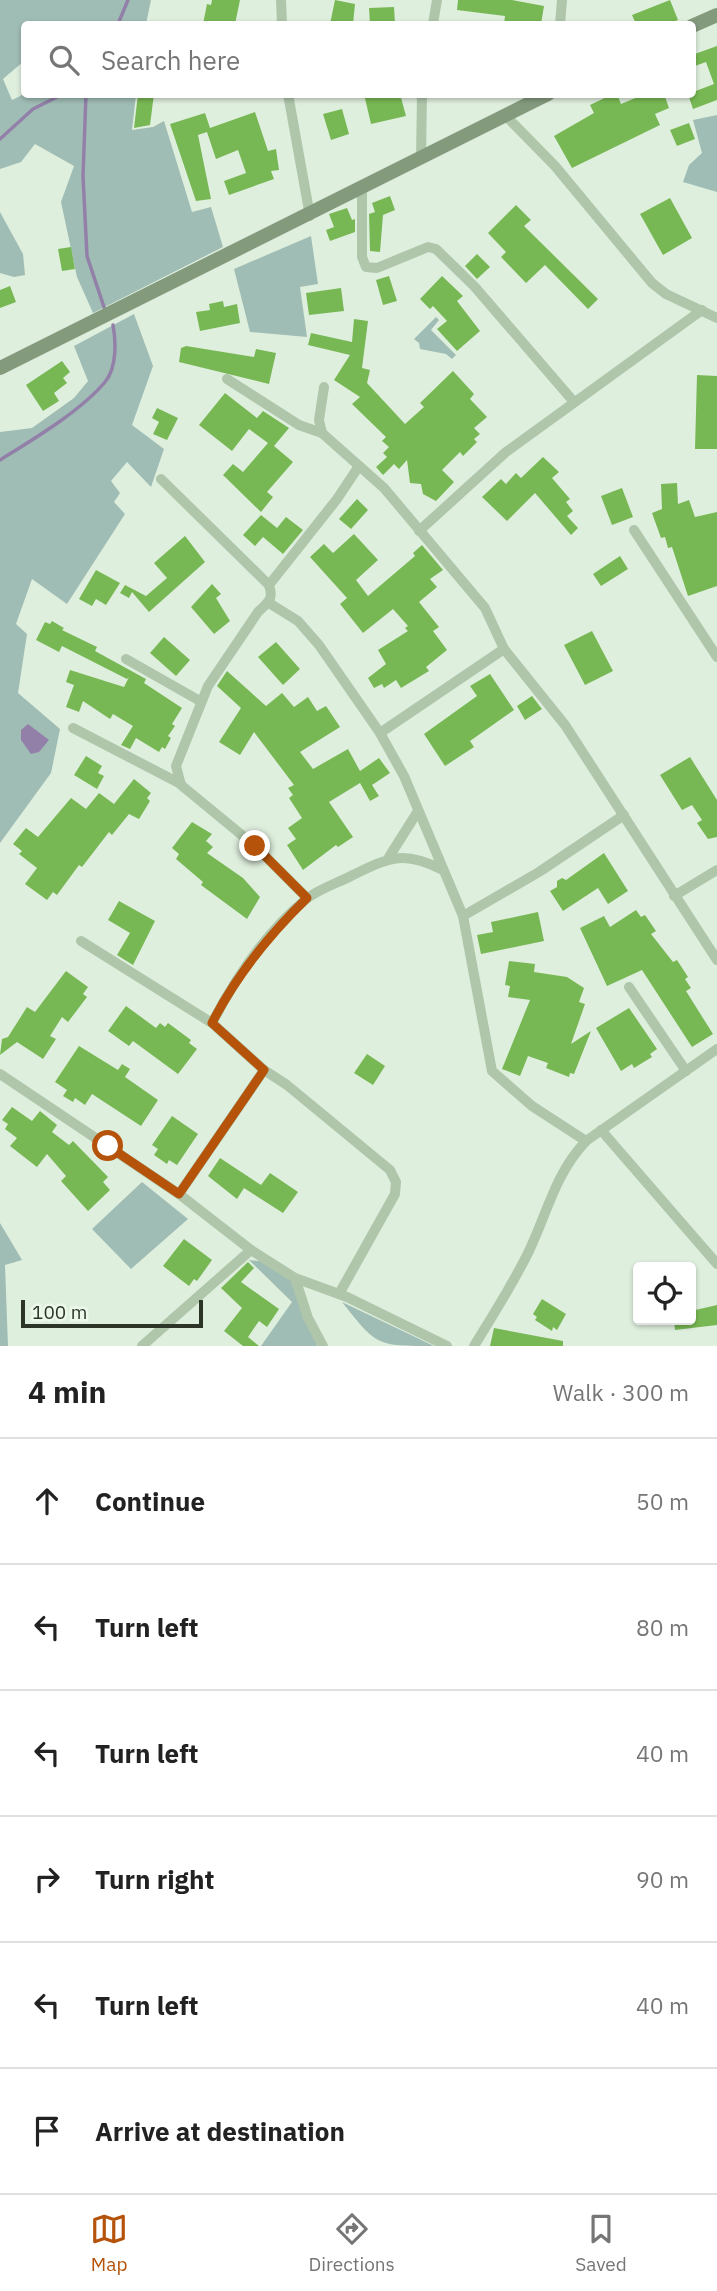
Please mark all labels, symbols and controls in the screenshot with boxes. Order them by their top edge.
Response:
search box [21,21,696,98]
icon: search [45,41,83,79]
text: Search here [101,43,240,77]
route end [239,830,270,861]
route start [92,1130,123,1161]
map controls [633,1262,696,1325]
button: locate [633,1262,696,1325]
scale bar [21,1297,203,1329]
text: 100 m [32,1300,87,1324]
text: 4 min [28,1372,106,1411]
text: Walk · 300 m [553,1377,689,1407]
icon: ahead [28,1482,66,1520]
text: Continue [95,1484,205,1518]
text: 50 m [636,1486,689,1516]
icon: left [28,1608,66,1646]
text: Turn left [95,1610,198,1644]
text: 80 m [636,1612,689,1642]
icon: left [28,1734,66,1772]
text: Turn left [95,1736,198,1770]
text: 40 m [636,1738,689,1768]
icon: right [28,1860,66,1898]
text: Turn right [95,1862,214,1896]
text: 90 m [636,1864,689,1894]
icon: left [28,1986,66,2024]
text: Turn left [95,1988,198,2022]
text: 40 m [636,1990,689,2020]
icon: arrive [28,2112,66,2150]
text: Arrive at destination [95,2114,345,2148]
tab: Map [90,2210,128,2276]
tab: Directions [308,2210,395,2276]
tab: Saved [575,2210,627,2276]

